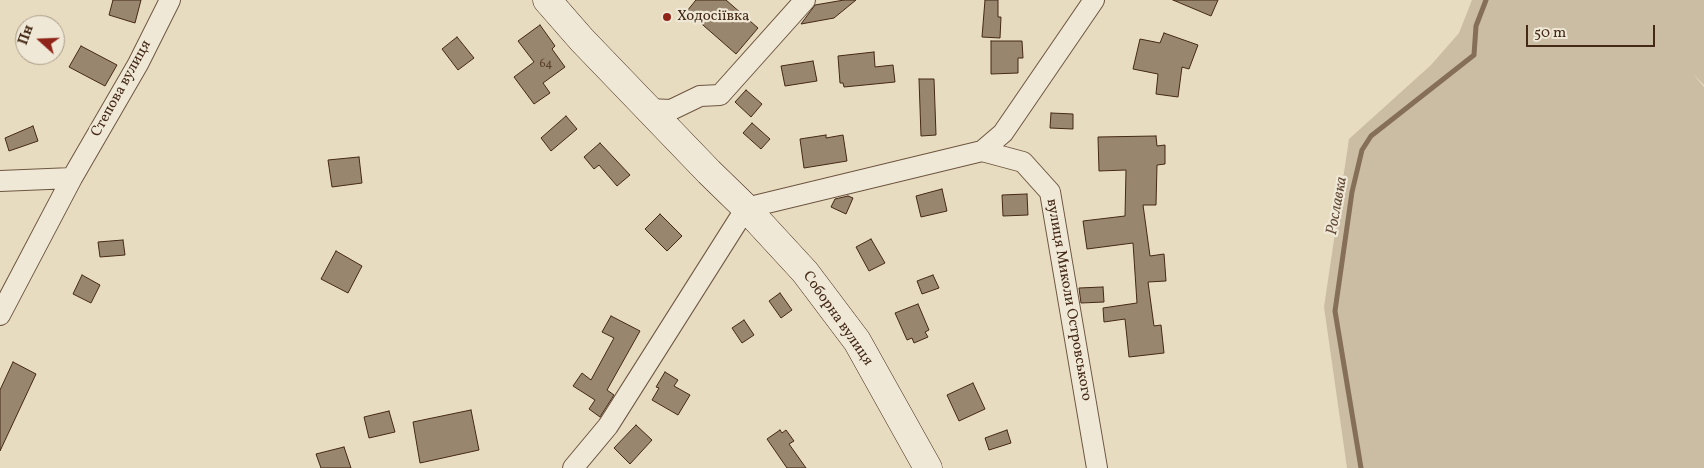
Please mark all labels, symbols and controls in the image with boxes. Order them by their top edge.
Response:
place label: Ходосіївка [677,8,750,26]
marker: Ходосіївка [661,11,673,23]
north arrow [15,15,65,65]
scale bar [1529,15,1658,47]
text: Пн [14,22,39,48]
text: 50 m [1534,23,1566,44]
street label: Степова вулиця [88,37,156,141]
house number: 64 [540,58,552,72]
water label: Рославка [1323,175,1353,237]
street label: вулиця Миколи Островського [1041,198,1095,402]
street label: Соборна вулиця [798,268,876,370]

